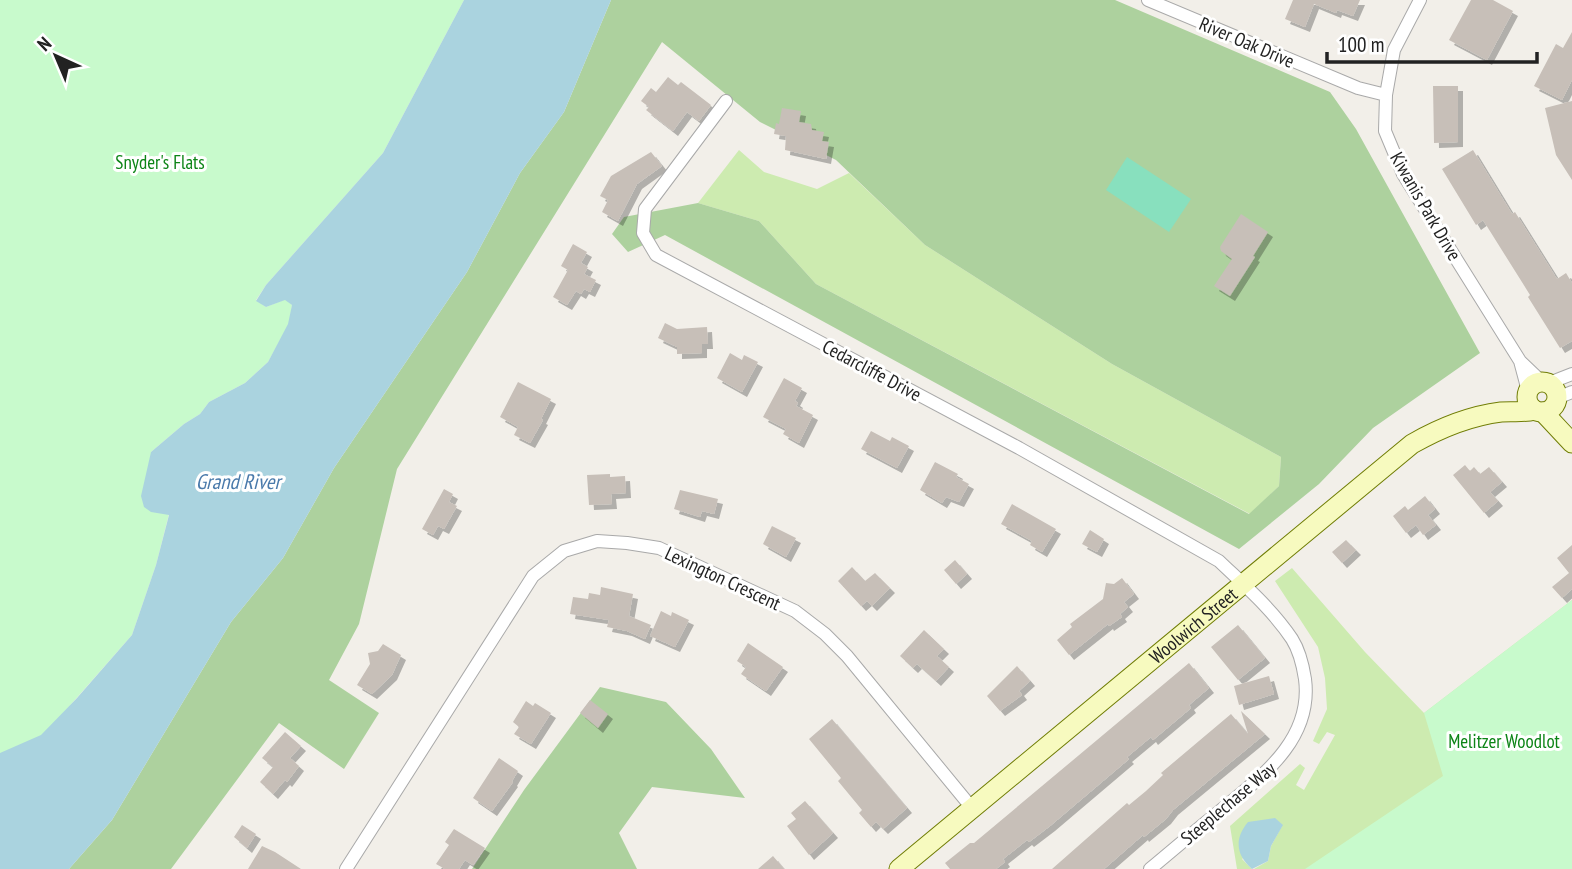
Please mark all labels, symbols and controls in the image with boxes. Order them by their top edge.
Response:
street label: River Oak Drive [1196,11,1298,73]
north arrow [21,21,91,91]
scale bar [1327,21,1537,65]
text: 100 m [1338,31,1384,58]
text: N [32,32,56,56]
street label: Kiwanis Park Drive [1385,147,1467,265]
park label: Snyder's Flats [115,150,205,174]
street label: Cedarcliffe Drive [819,334,926,406]
water label: Grand River [196,468,283,495]
street label: Lexington Crescent [662,541,785,616]
street label: Woolwich Street [1144,581,1243,669]
park label: Melitzer Woodlot [1448,729,1561,753]
street label: Steeplechase Way [1176,756,1281,850]

